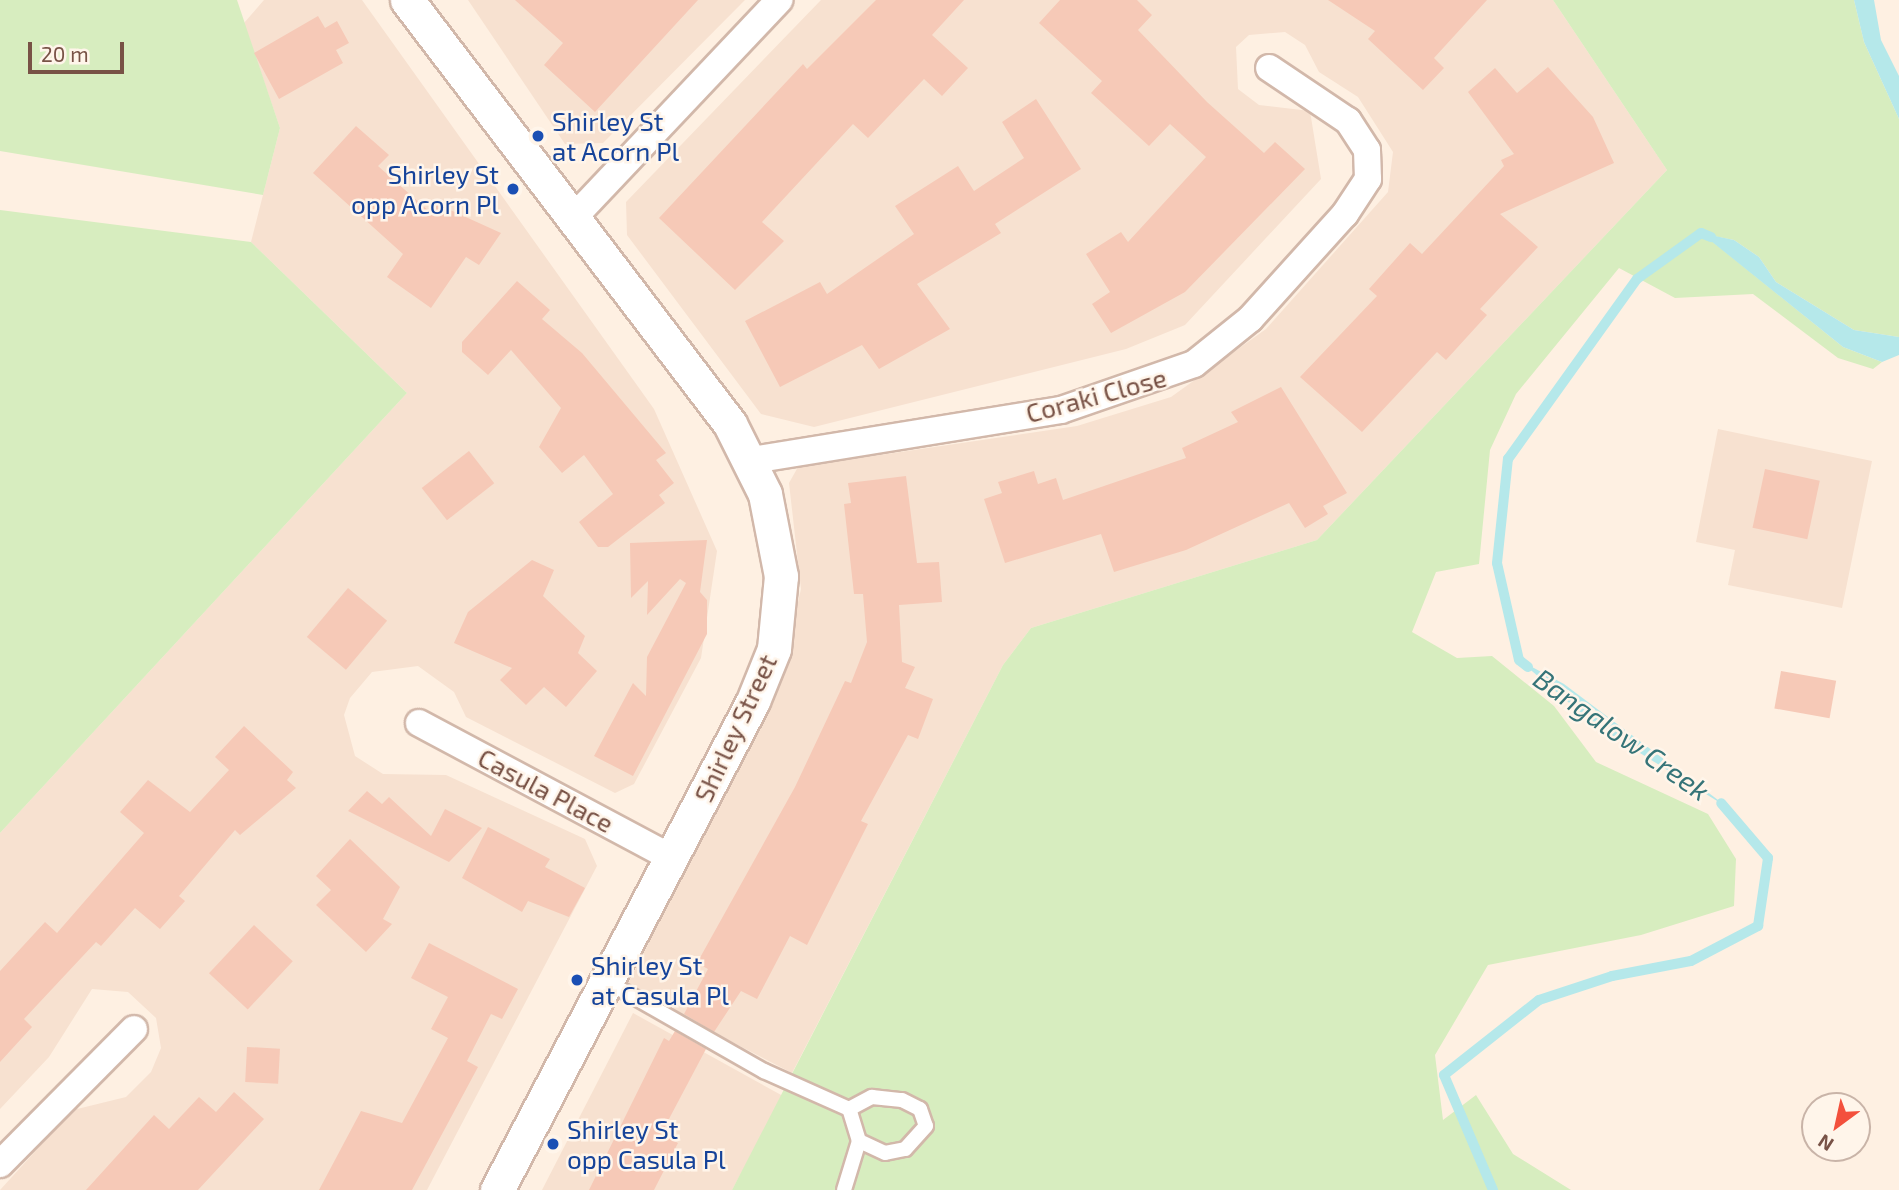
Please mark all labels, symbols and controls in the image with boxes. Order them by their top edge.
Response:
scale bar [32,28,128,72]
text: 20 m [41,41,89,66]
place label: Shirley St at Acorn Pl [552,105,680,166]
marker: Shirley St at Acorn Pl [530,128,546,144]
place label: Shirley St opp Acorn Pl [350,158,499,220]
marker: Shirley St opp Acorn Pl [505,181,521,197]
street label: Coraki Close [1022,361,1170,429]
street label: Shirley Street [687,649,783,807]
water label: Bangalow Creek [1528,661,1716,807]
street label: Casula Place [473,741,619,839]
place label: Shirley St at Casula Pl [591,949,729,1010]
marker: Shirley St at Casula Pl [569,972,585,988]
north arrow [1801,1092,1871,1162]
place label: Shirley St opp Casula Pl [567,1113,726,1174]
text: N [1813,1130,1837,1157]
marker: Shirley St opp Casula Pl [545,1136,561,1152]

